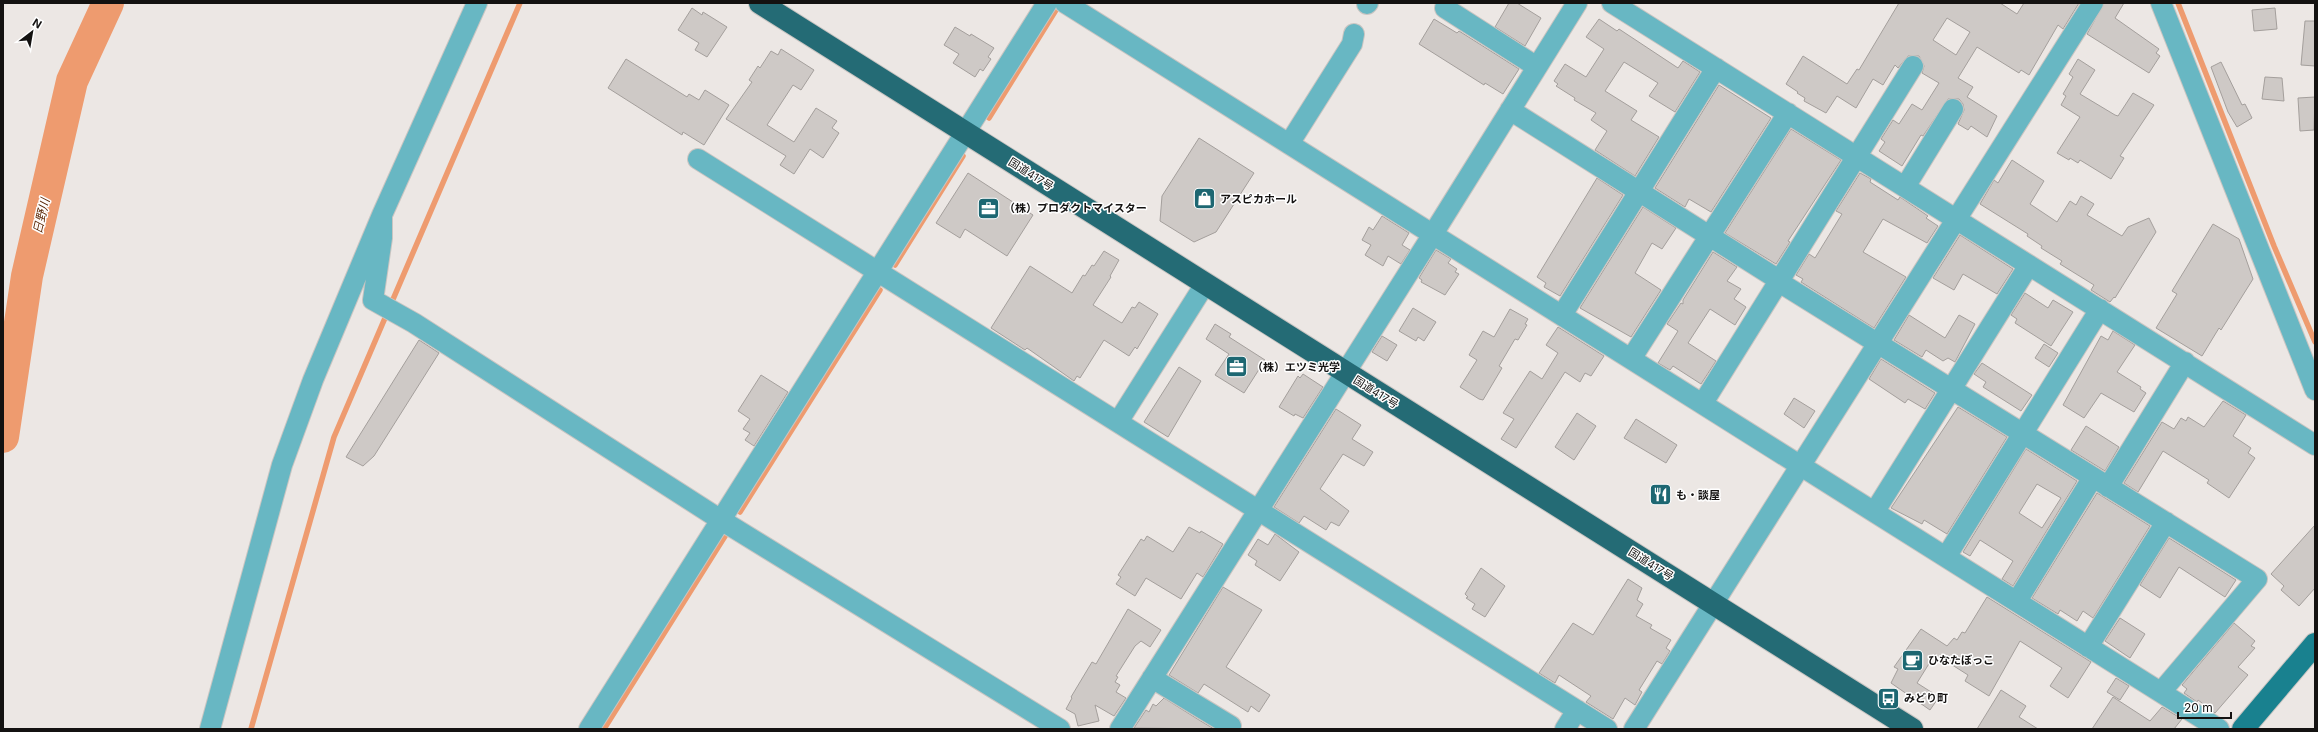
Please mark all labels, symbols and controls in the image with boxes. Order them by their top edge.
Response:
north arrow [12,12,52,52]
text: N [30,15,44,32]
street label: 国道417号 [1006,155,1056,193]
shop icon: アスピカホール [1192,186,1218,212]
place label: アスピカホール [1220,192,1297,206]
water label: 日野川 [30,195,53,235]
office icon: （株）プロダクトマイスター [975,195,1001,221]
place label: （株）プロダクトマイスター [1004,201,1147,215]
office icon: （株）エツミ光学 [1223,354,1249,380]
place label: （株）エツミ光学 [1252,360,1340,374]
street label: 国道417号 [1351,373,1401,411]
restaurant icon: も・談屋 [1647,482,1673,508]
place label: も・談屋 [1676,488,1720,502]
street label: 国道417号 [1626,545,1676,583]
cafe icon: ひなたぼっこ [1900,647,1926,673]
place label: ひなたぼっこ [1928,653,1994,667]
bus stop icon: みどり町 [1875,685,1901,711]
place label: みどり町 [1904,691,1948,705]
scale bar [2178,694,2231,720]
text: 20 m [2184,700,2213,715]

